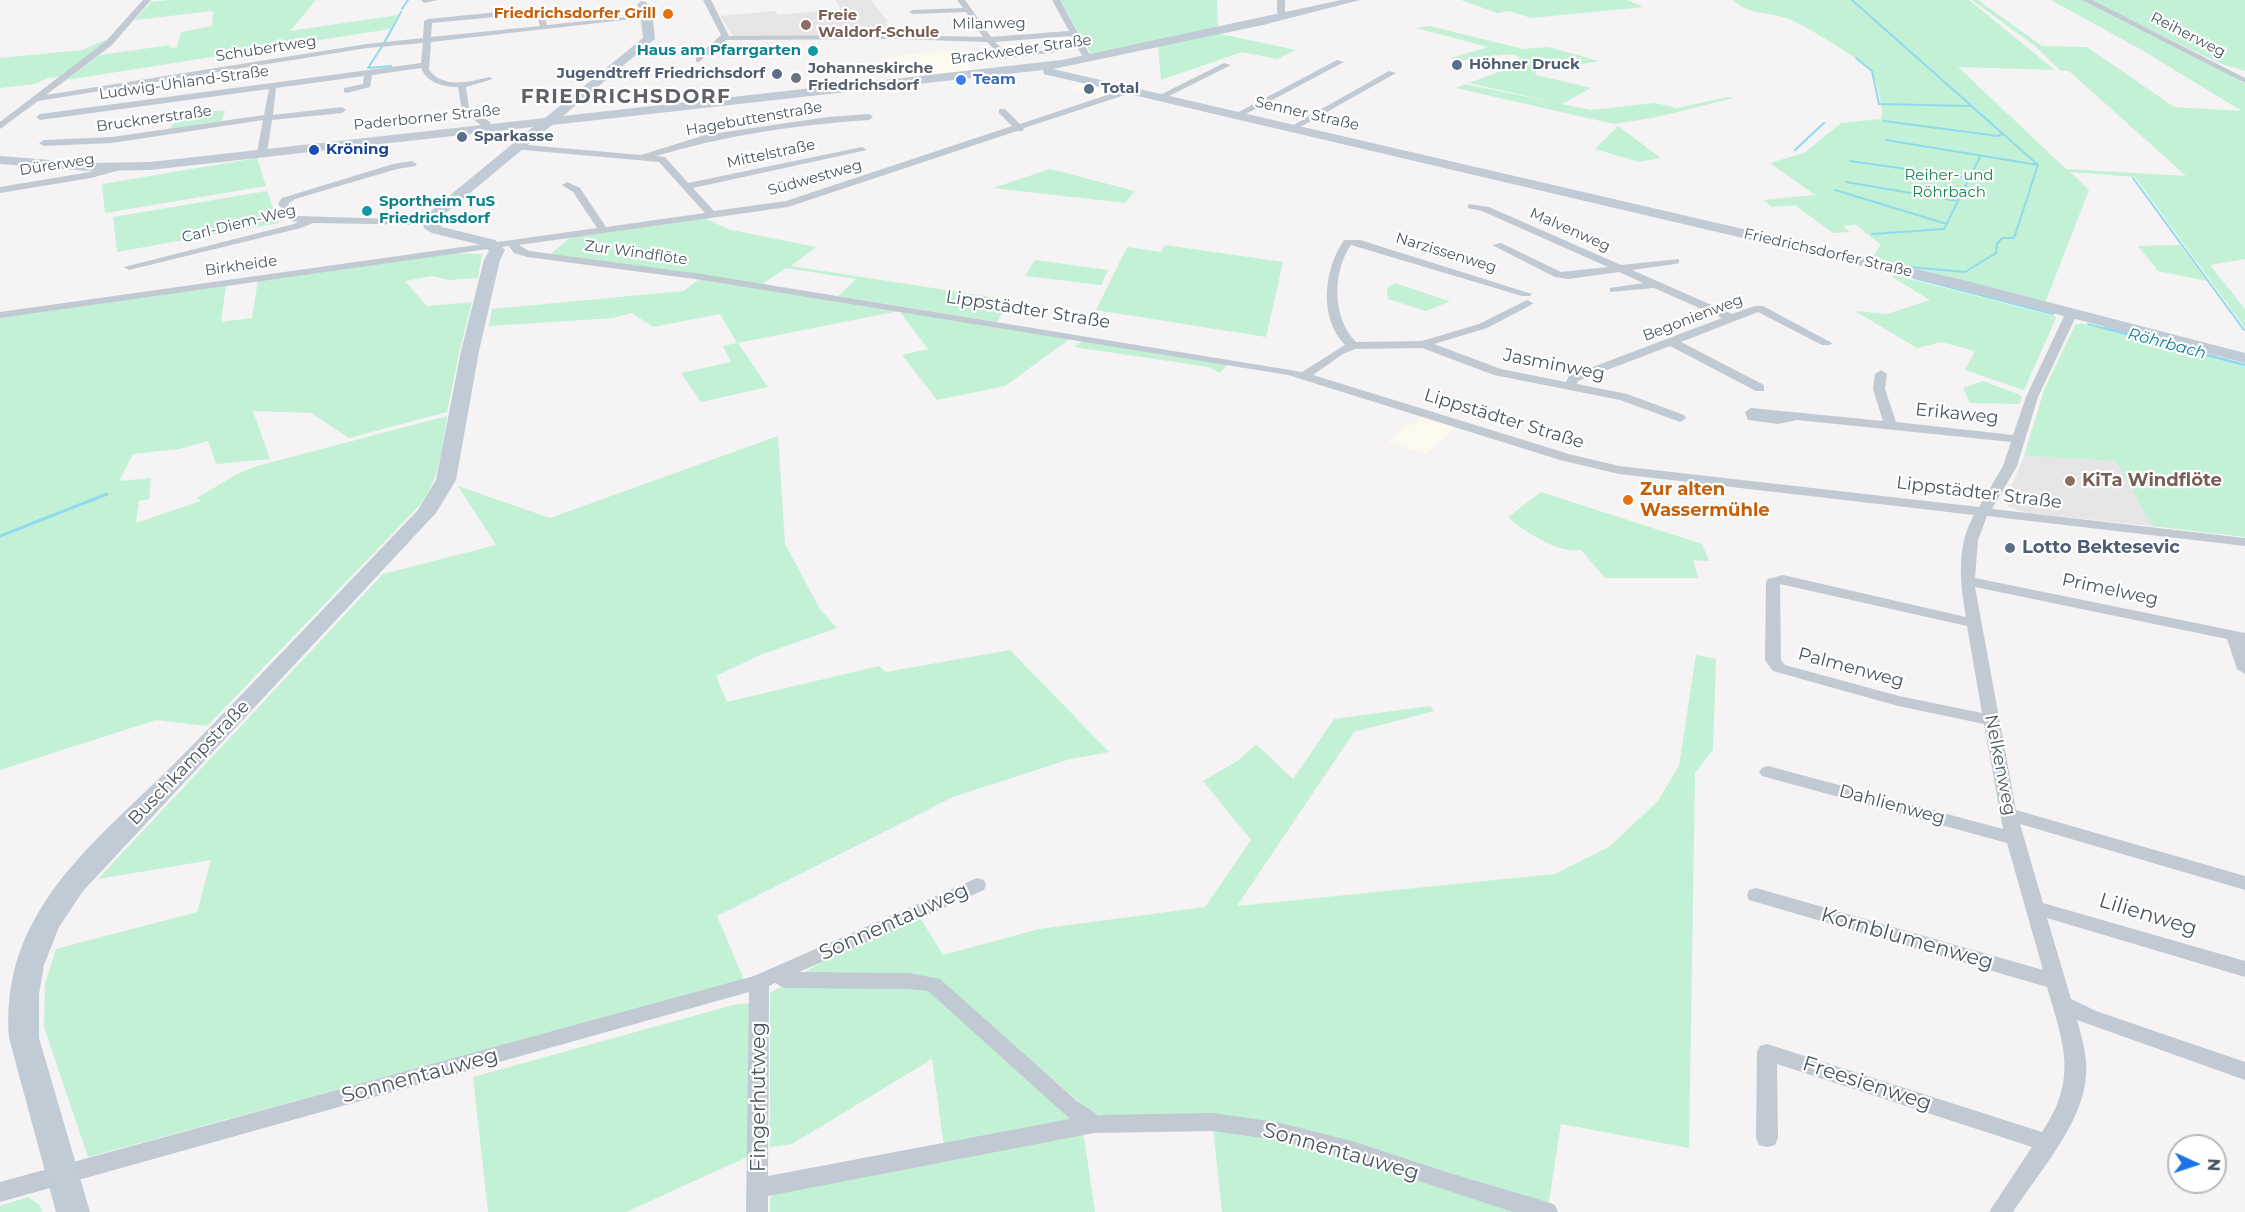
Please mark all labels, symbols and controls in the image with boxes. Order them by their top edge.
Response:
place label: Friedrichsdorfer Grill [494,5,656,23]
marker: Friedrichsdorfer Grill [661,7,675,21]
place label: Freie Waldorf-Schule [818,7,939,42]
street label: Reiherweg [2148,8,2228,62]
street label: Milanweg [952,14,1026,34]
marker: Freie Waldorf-Schule [799,18,813,32]
street label: Brackweder Straße [949,31,1093,69]
street label: Schubertweg [214,32,318,66]
place label: Haus am Pfarrgarten [637,42,801,60]
marker: Haus am Pfarrgarten [806,44,820,58]
place label: Höhner Druck [1469,56,1580,74]
marker: Höhner Druck [1450,58,1464,72]
place label: Johanneskirche Friedrichsdorf [808,60,933,95]
street label: Ludwig-Uhland-Straße [98,62,270,104]
place label: Jugendtreff Friedrichsdorf [557,65,765,83]
marker: Jugendtreff Friedrichsdorf [770,67,784,81]
marker: Johanneskirche Friedrichsdorf [789,71,803,85]
place label: Team [973,71,1016,89]
marker: Team [954,73,968,87]
place label: Total [1101,80,1139,98]
marker: Total [1082,82,1096,96]
district label: FRIEDRICHSDORF [521,85,731,109]
street label: Senner Straße [1253,93,1361,135]
street label: Hagebuttenstraße [684,98,824,140]
street label: Paderborner Straße [353,101,501,135]
street label: Brucknerstraße [95,102,213,136]
place label: Sparkasse [474,128,554,146]
marker: Sparkasse [455,130,469,144]
street label: Mittelstraße [725,136,817,172]
place label: Kröning [326,141,389,159]
marker: Kröning [307,143,321,157]
street label: Dürerweg [18,150,96,180]
street label: Südwestweg [766,156,864,200]
park label: Reiher- und Röhrbach [1904,167,1994,202]
place label: Sportheim TuS Friedrichsdorf [379,193,495,228]
street label: Carl-Diem-Weg [180,201,298,247]
marker: Sportheim TuS Friedrichsdorf [360,204,374,218]
street label: Malvenweg [1527,204,1613,256]
street label: Friedrichsdorfer Straße [1742,225,1914,281]
street label: Narzissenweg [1393,229,1499,277]
street label: Zur Windflöte [583,237,689,269]
street label: Birkheide [204,252,278,280]
street label: Lippstädter Straße [944,286,1112,334]
street label: Begonienweg [1640,291,1746,345]
water label: Röhrbach [2126,324,2208,364]
street label: Jasminweg [1501,345,1607,385]
street label: Lippstädter Straße [1421,384,1587,454]
street label: Erikaweg [1914,399,2000,429]
place label: KiTa Windflöte [2082,470,2222,492]
street label: Lippstädter Straße [1895,472,2063,514]
marker: KiTa Windflöte [2063,474,2077,488]
place label: Zur alten Wassermühle [1640,479,1770,522]
marker: Zur alten Wassermühle [1621,493,1635,507]
place label: Lotto Bektesevic [2022,537,2180,559]
marker: Lotto Bektesevic [2003,541,2017,555]
street label: Primelweg [2060,569,2160,611]
street label: Palmenweg [1796,643,1906,693]
street label: Buschkampstraße [124,696,254,830]
street label: Nelkenweg [1980,713,2020,817]
street label: Dahlienweg [1837,780,1947,830]
street label: Sonnentauweg [815,878,973,966]
street label: Lilienweg [2096,888,2200,942]
street label: Kornblumenweg [1818,902,1996,976]
street label: Fingerhutweg [746,1022,772,1172]
street label: Sonnentauweg [339,1043,501,1109]
street label: Freesienweg [1799,1051,1935,1117]
street label: Sonnentauweg [1260,1118,1422,1186]
north arrow [2167,1134,2227,1194]
text: N [2204,1158,2223,1172]

